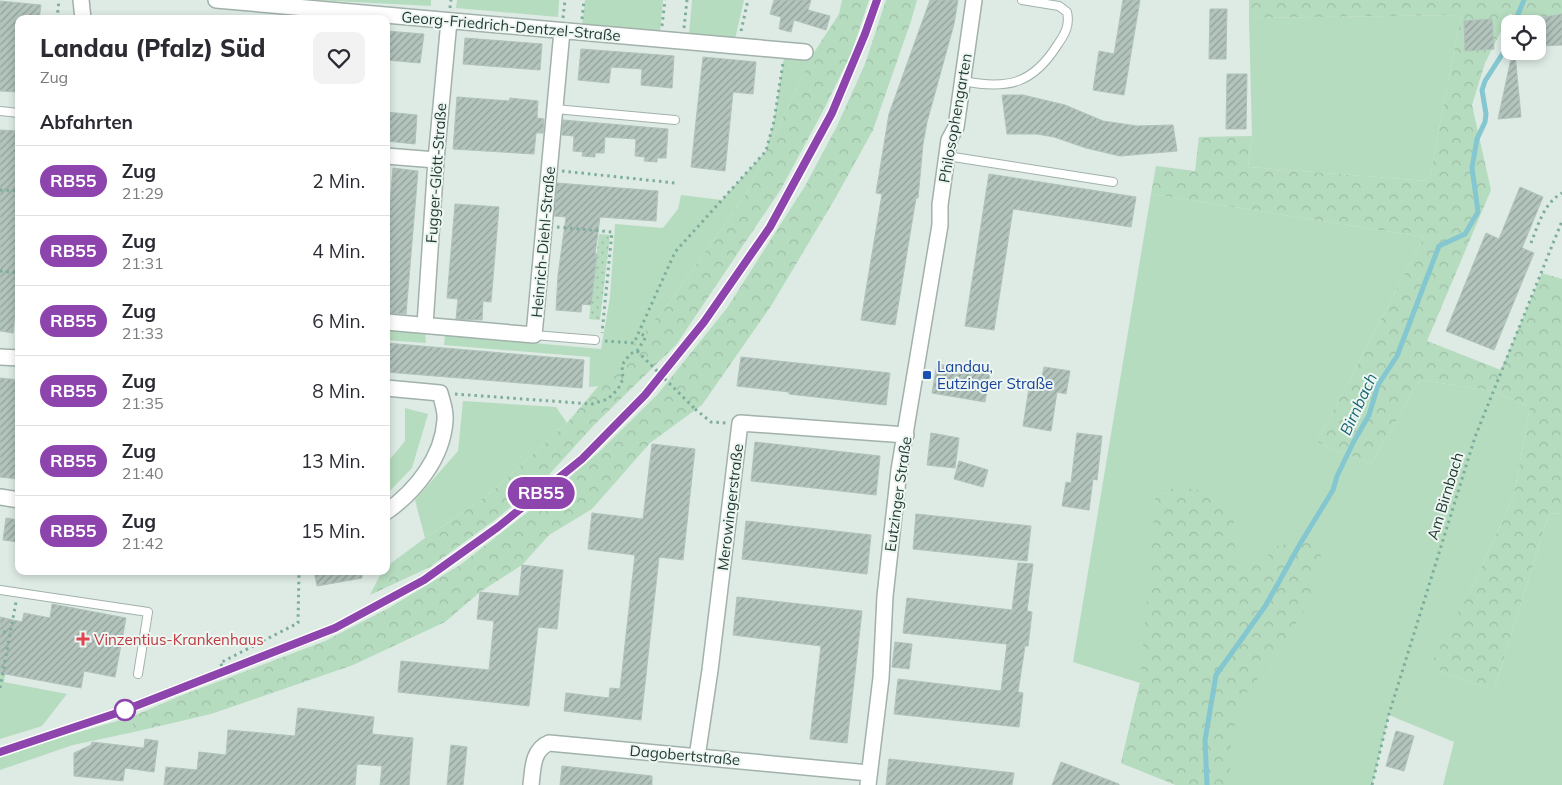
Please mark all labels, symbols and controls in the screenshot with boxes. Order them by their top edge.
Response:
street label: Georg-Friedrich-Dentzel-Straße [401,7,621,45]
map controls [1501,15,1546,60]
button: locate [1501,15,1546,60]
button: heart [313,32,365,84]
text: Landau (Pfalz) Süd [40,33,265,63]
street label: Philosophengarten [934,52,976,184]
text: Zug [40,67,68,87]
street label: Fugger-Glött-Straße [422,102,450,244]
text: Abfahrten [40,110,133,134]
text: Zug [122,159,156,183]
street label: Heinrich-Diehl-Straße [527,166,559,318]
text: RB55 [50,169,97,192]
text: 2 Min. [312,169,365,193]
text: 21:29 [122,183,164,203]
text: Zug [122,229,156,253]
text: RB55 [50,239,97,262]
text: 4 Min. [312,239,365,263]
text: 21:31 [122,253,164,273]
text: Zug [122,299,156,323]
text: RB55 [50,309,97,332]
text: 6 Min. [312,309,365,333]
text: 21:33 [122,323,164,343]
place label: Landau, Eutzinger Straße [937,357,1053,393]
text: Zug [122,369,156,393]
marker: Landau, Eutzinger Straße [921,369,933,381]
water label: Birnbach [1335,370,1381,438]
text: RB55 [50,379,97,402]
text: 8 Min. [312,379,365,403]
text: 21:35 [122,393,164,413]
street label: Eutzinger Straße [881,435,915,553]
text: Zug [122,439,156,463]
street label: Merowingerstraße [713,443,747,571]
text: RB55 [50,449,97,472]
text: 13 Min. [301,449,365,473]
street label: Am Birnbach [1423,450,1467,542]
text: 21:40 [122,463,164,483]
line badge: RB55 [506,477,576,509]
text: RB55 [518,481,564,504]
text: Zug [122,509,156,533]
text: RB55 [50,519,97,542]
text: 15 Min. [301,519,365,543]
text: 21:42 [122,533,164,553]
place label: Vinzentius-Krankenhaus [94,630,264,649]
marker: Vinzentius-Krankenhaus [76,632,90,646]
unlabelled marker [114,699,136,721]
street label: Dagobertstraße [629,741,741,769]

